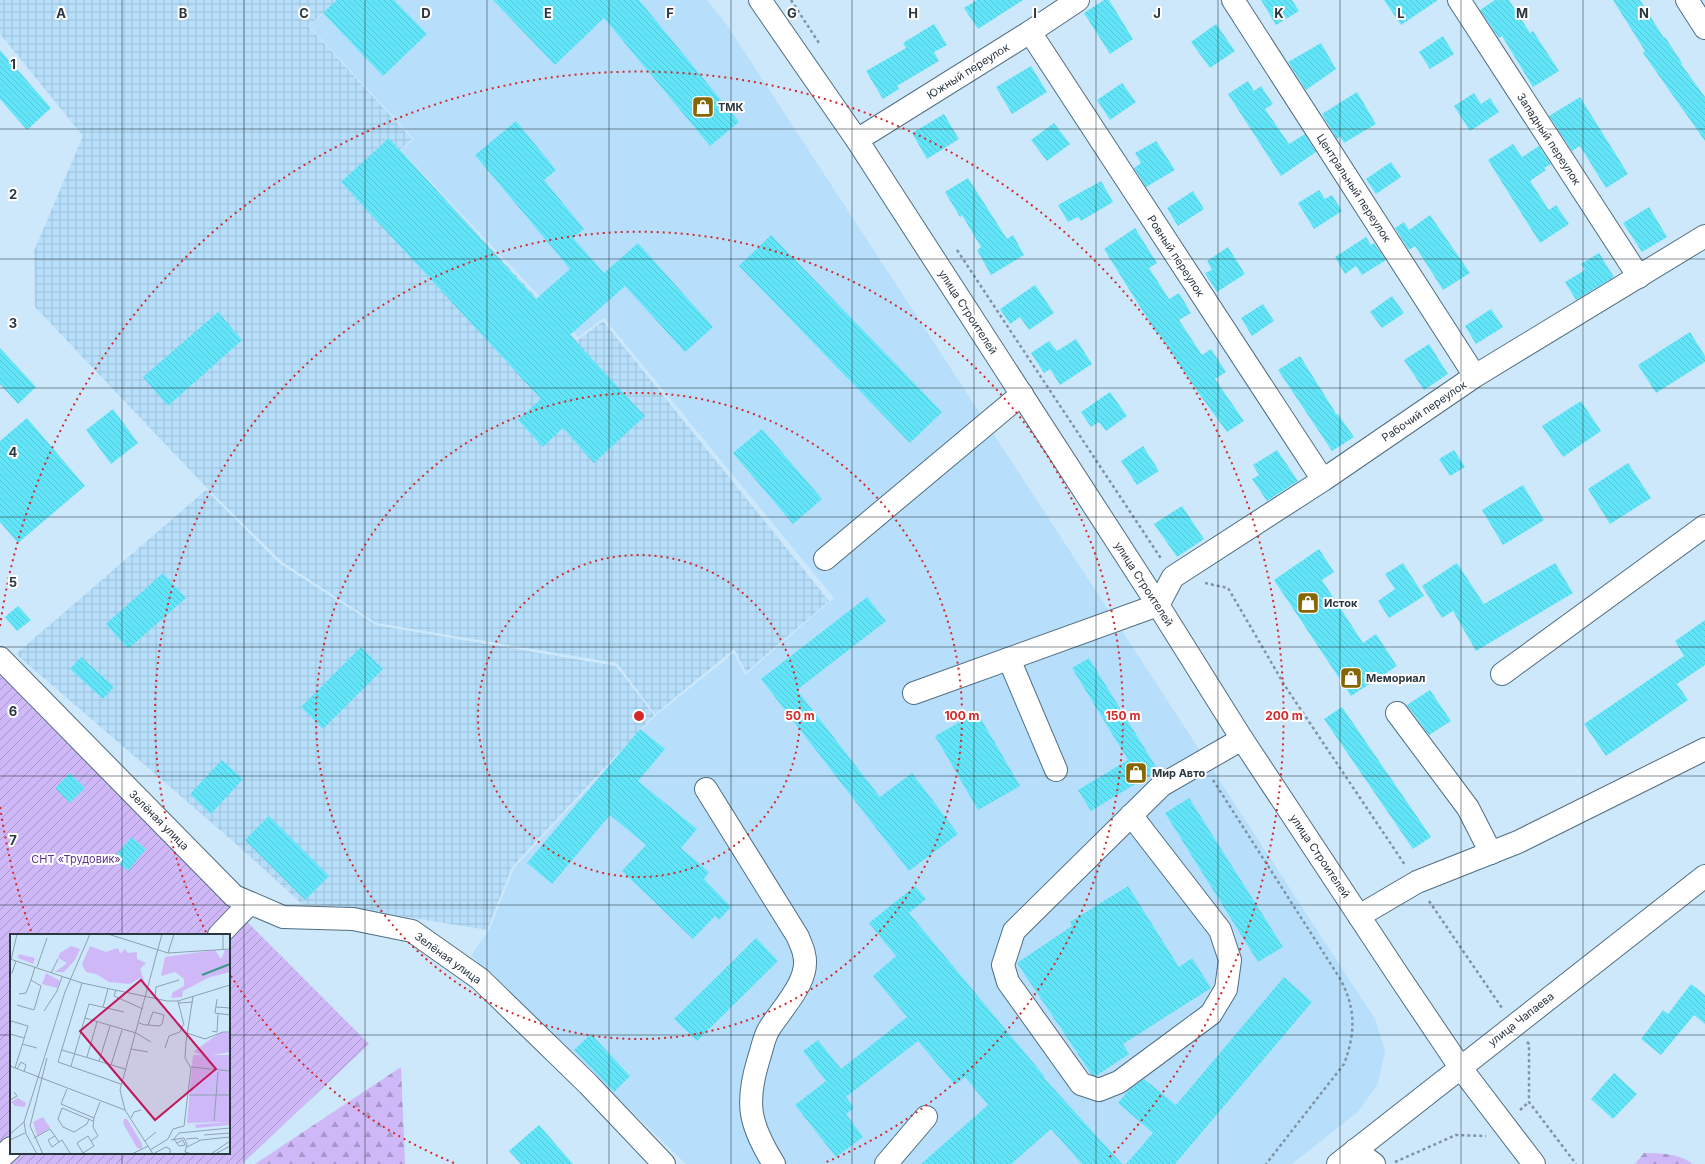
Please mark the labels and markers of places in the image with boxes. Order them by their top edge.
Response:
shop icon: ТМК [690,94,716,120]
place label: ТМК [718,100,744,114]
shop icon: Исток [1295,590,1321,616]
place label: Исток [1324,596,1358,610]
shop icon: Мемориал [1338,665,1364,691]
place label: Мемориал [1366,671,1425,685]
centre of rings [632,709,646,723]
shop icon: Мир Авто [1123,760,1149,786]
place label: Мир Авто [1152,766,1206,780]

